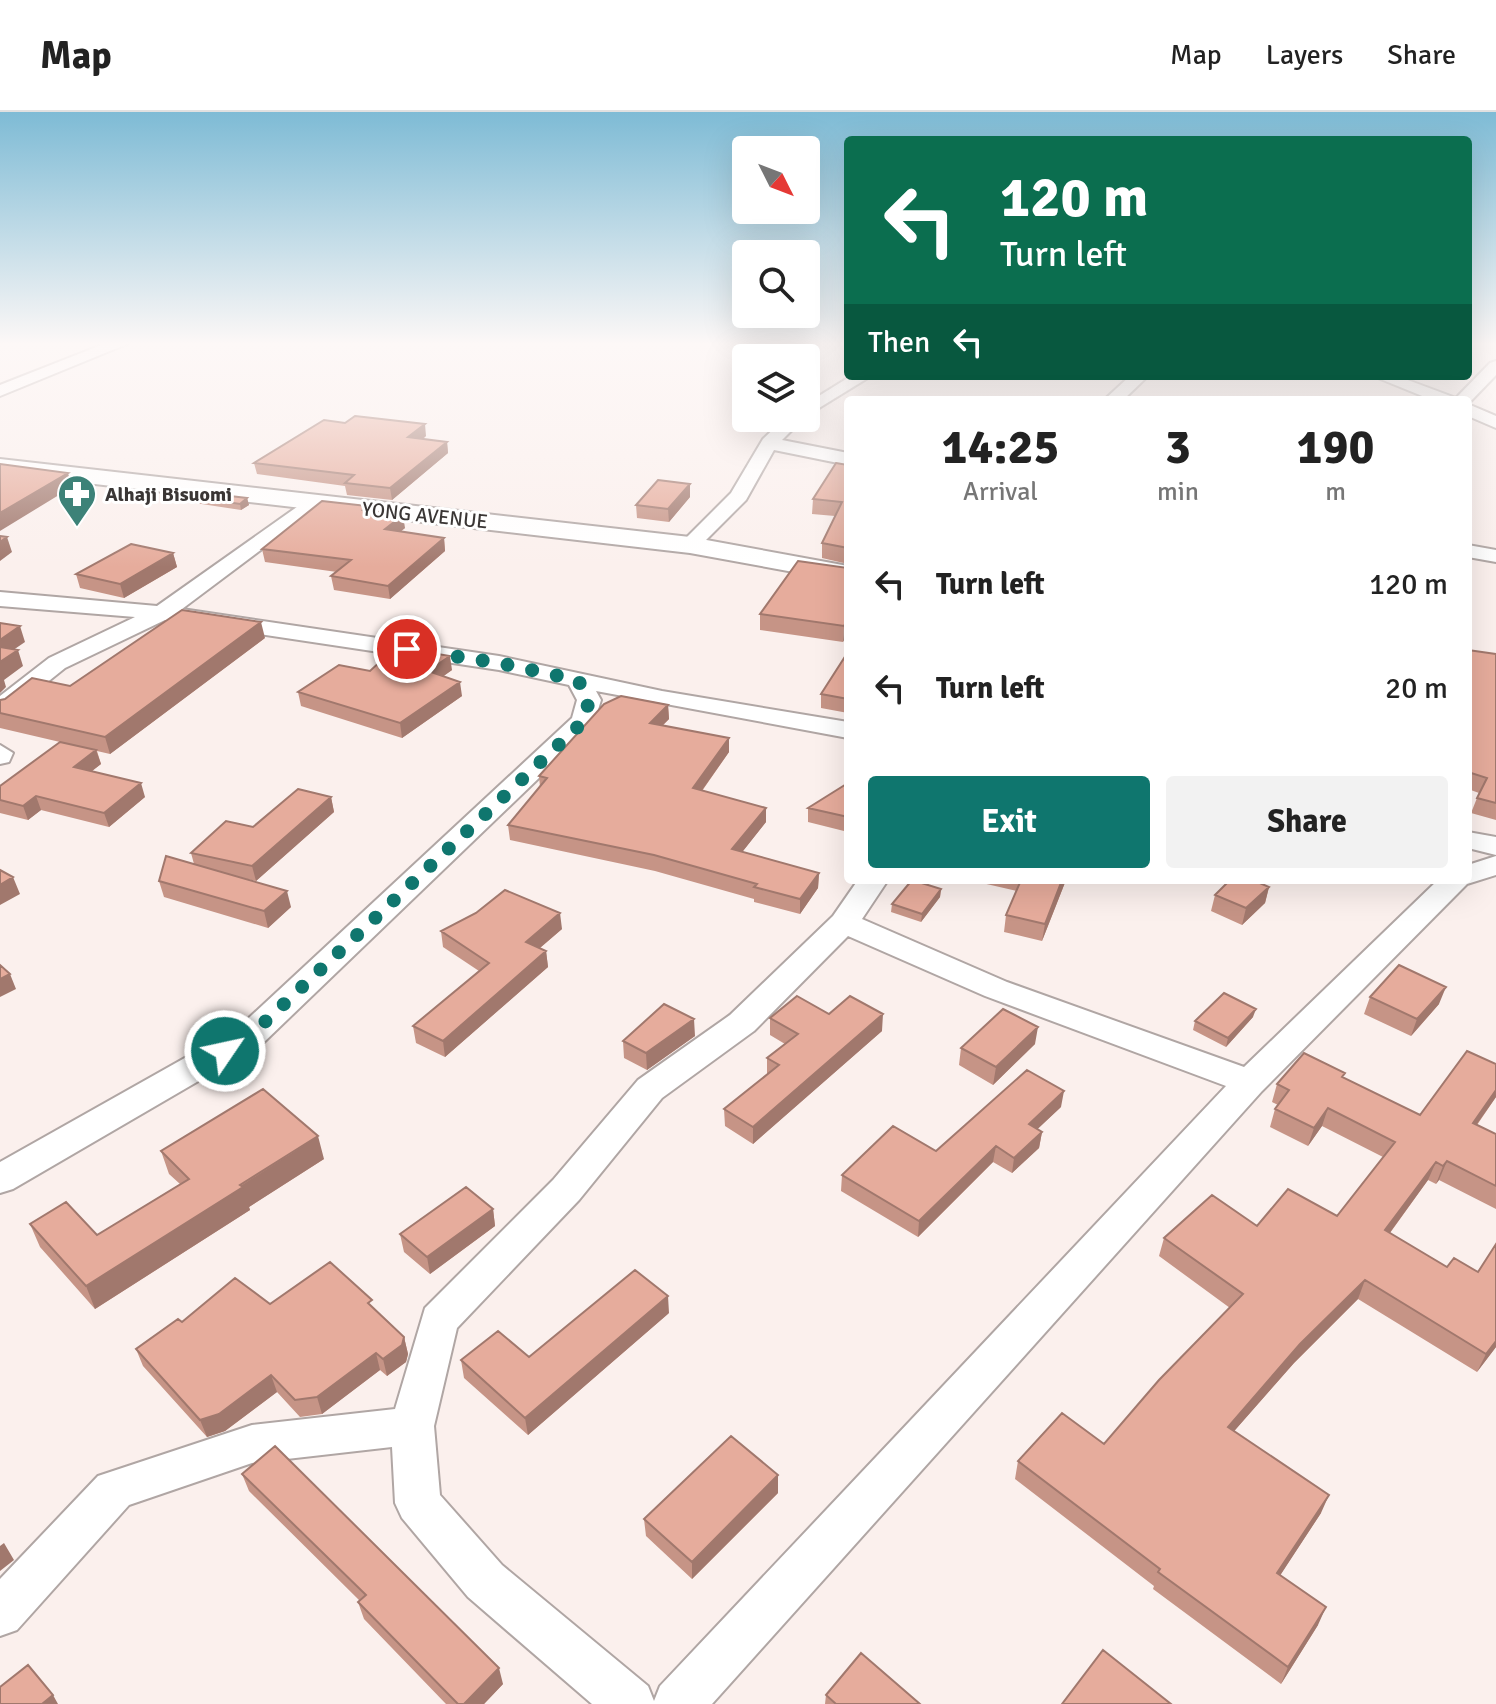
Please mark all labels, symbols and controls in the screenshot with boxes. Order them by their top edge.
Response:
text: Map [40,32,112,79]
text: Map [1170,38,1222,72]
text: Layers [1266,38,1343,72]
text: Share [1387,38,1456,72]
north arrow [732,136,820,224]
map controls [732,136,820,432]
text: 120 m [1000,163,1148,232]
icon: left [868,168,972,272]
text: Turn left [1000,232,1127,277]
button: search [732,240,820,328]
icon: left [946,320,990,364]
text: Then [868,324,930,361]
button: layers [732,344,820,432]
text: 14:25 [942,418,1059,477]
text: 3 [1165,418,1191,477]
text: 190 [1297,418,1374,477]
pharmacy icon: Alhaji Bisuomi [56,473,98,528]
text: Arrival [963,476,1038,508]
text: min [1157,476,1199,508]
text: m [1325,476,1346,508]
place label: Alhaji Bisuomi [105,482,232,507]
street label: YONG AVENUE [361,496,489,535]
icon: left [868,562,912,606]
text: Turn left [936,566,1045,603]
text: 120 m [1369,566,1448,603]
pin [373,615,441,683]
icon: arrive [385,627,429,671]
icon: left [868,666,912,710]
text: Turn left [936,670,1045,707]
text: 20 m [1385,670,1448,707]
button: Exit [868,776,1150,868]
button: Share [1166,776,1448,868]
position arrow [183,1009,267,1093]

